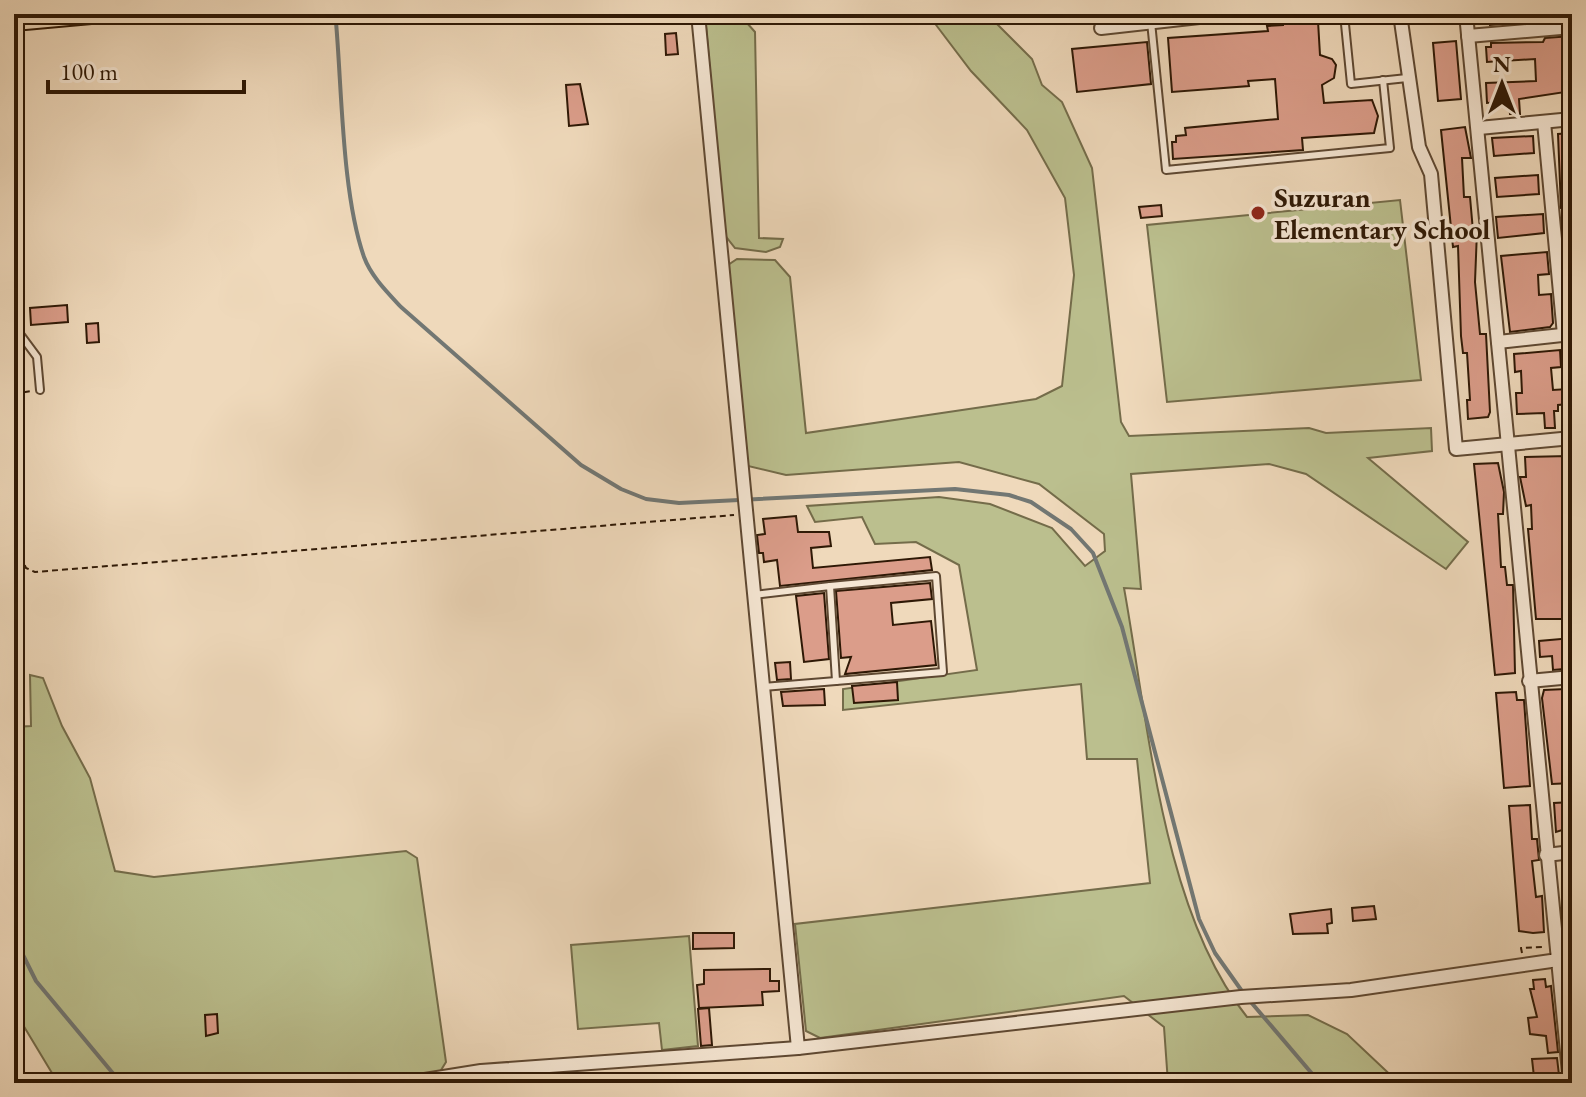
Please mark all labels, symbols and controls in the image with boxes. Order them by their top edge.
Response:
scale bar [48,44,244,94]
north arrow [1462,44,1542,124]
text: N [1493,50,1511,79]
text: 100 m [60,56,118,87]
place label: Suzuran Elementary School [1274,179,1490,247]
marker: Suzuran Elementary School [1249,204,1267,222]

